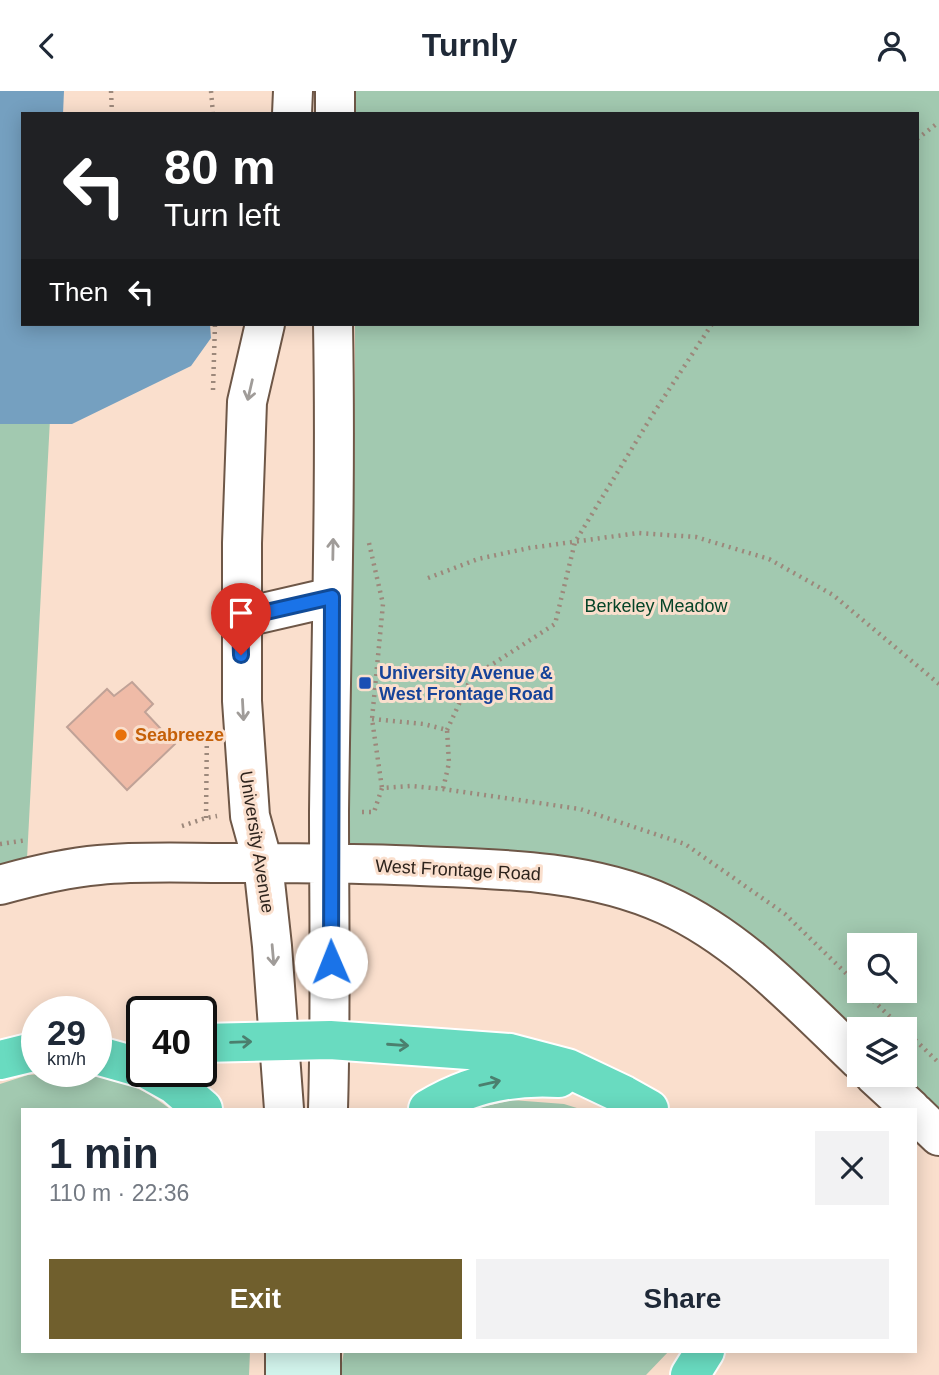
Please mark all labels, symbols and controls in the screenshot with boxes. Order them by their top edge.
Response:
icon: back [28,27,66,65]
text: Turnly [422,27,517,63]
icon: person [873,27,911,65]
icon: left [49,140,140,231]
text: 80 m [164,140,276,194]
text: Turn left [164,197,280,233]
icon: left [122,273,160,311]
text: Then [49,277,108,307]
one-way arrow [242,378,256,401]
one-way arrow [326,538,340,561]
pin [211,583,271,655]
icon: arrive [222,594,260,632]
park label: Berkeley Meadow [584,596,729,616]
place label: University Avenue & West Frontage Road [379,663,554,704]
marker: University Avenue & West Frontage Road [357,675,373,691]
one-way arrow [236,699,249,722]
place label: Seabreeze [135,725,224,745]
marker: Seabreeze [113,727,129,743]
street label: University Avenue [236,769,278,915]
street label: West Frontage Road [375,856,541,884]
position arrow [294,925,368,999]
map controls [847,933,917,1087]
button: search [847,933,917,1003]
one-way arrow [267,943,280,966]
speed limit sign: 40 [126,996,217,1087]
text: 29 [47,1013,86,1052]
button: layers [847,1017,917,1087]
one-way arrow [229,1035,252,1049]
one-way arrow [386,1039,409,1052]
text: km/h [47,1049,86,1069]
one-way arrow [478,1076,501,1090]
text: 1 min [49,1130,159,1177]
button: close [815,1131,889,1205]
text: 110 m · 22:36 [49,1180,189,1206]
button: Exit [49,1259,462,1339]
button: Share [476,1259,889,1339]

